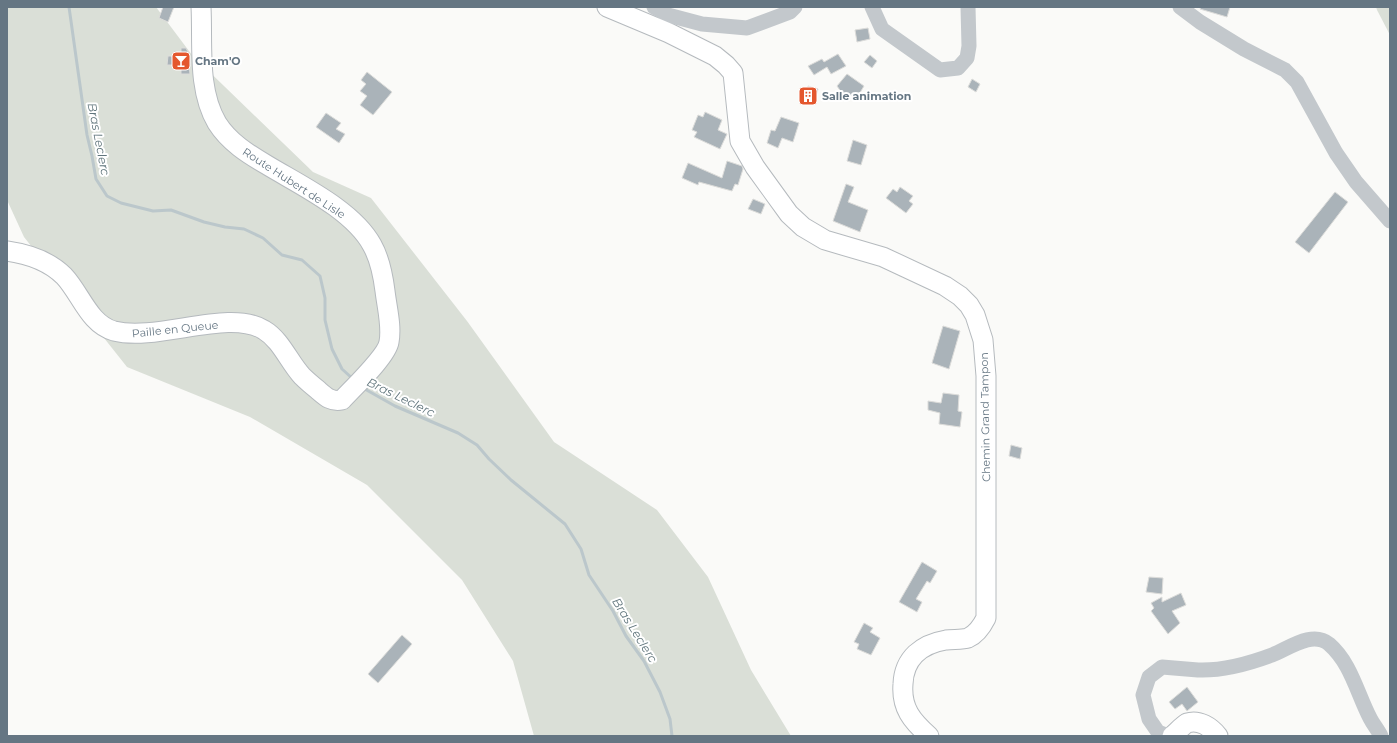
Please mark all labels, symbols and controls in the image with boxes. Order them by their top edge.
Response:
bar icon: Cham'O [170,50,192,72]
place label: Cham'O [195,54,241,68]
building icon: Salle animation [797,85,819,107]
place label: Salle animation [822,89,911,103]
water label: Bras Leclerc [85,101,113,177]
street label: Route Hubert de Lisle [240,145,348,222]
street label: Paille en Queue [131,317,219,341]
street label: Chemin Grand Tampon [977,352,993,482]
water label: Bras Leclerc [365,374,438,420]
water label: Bras Leclerc [609,595,661,665]

